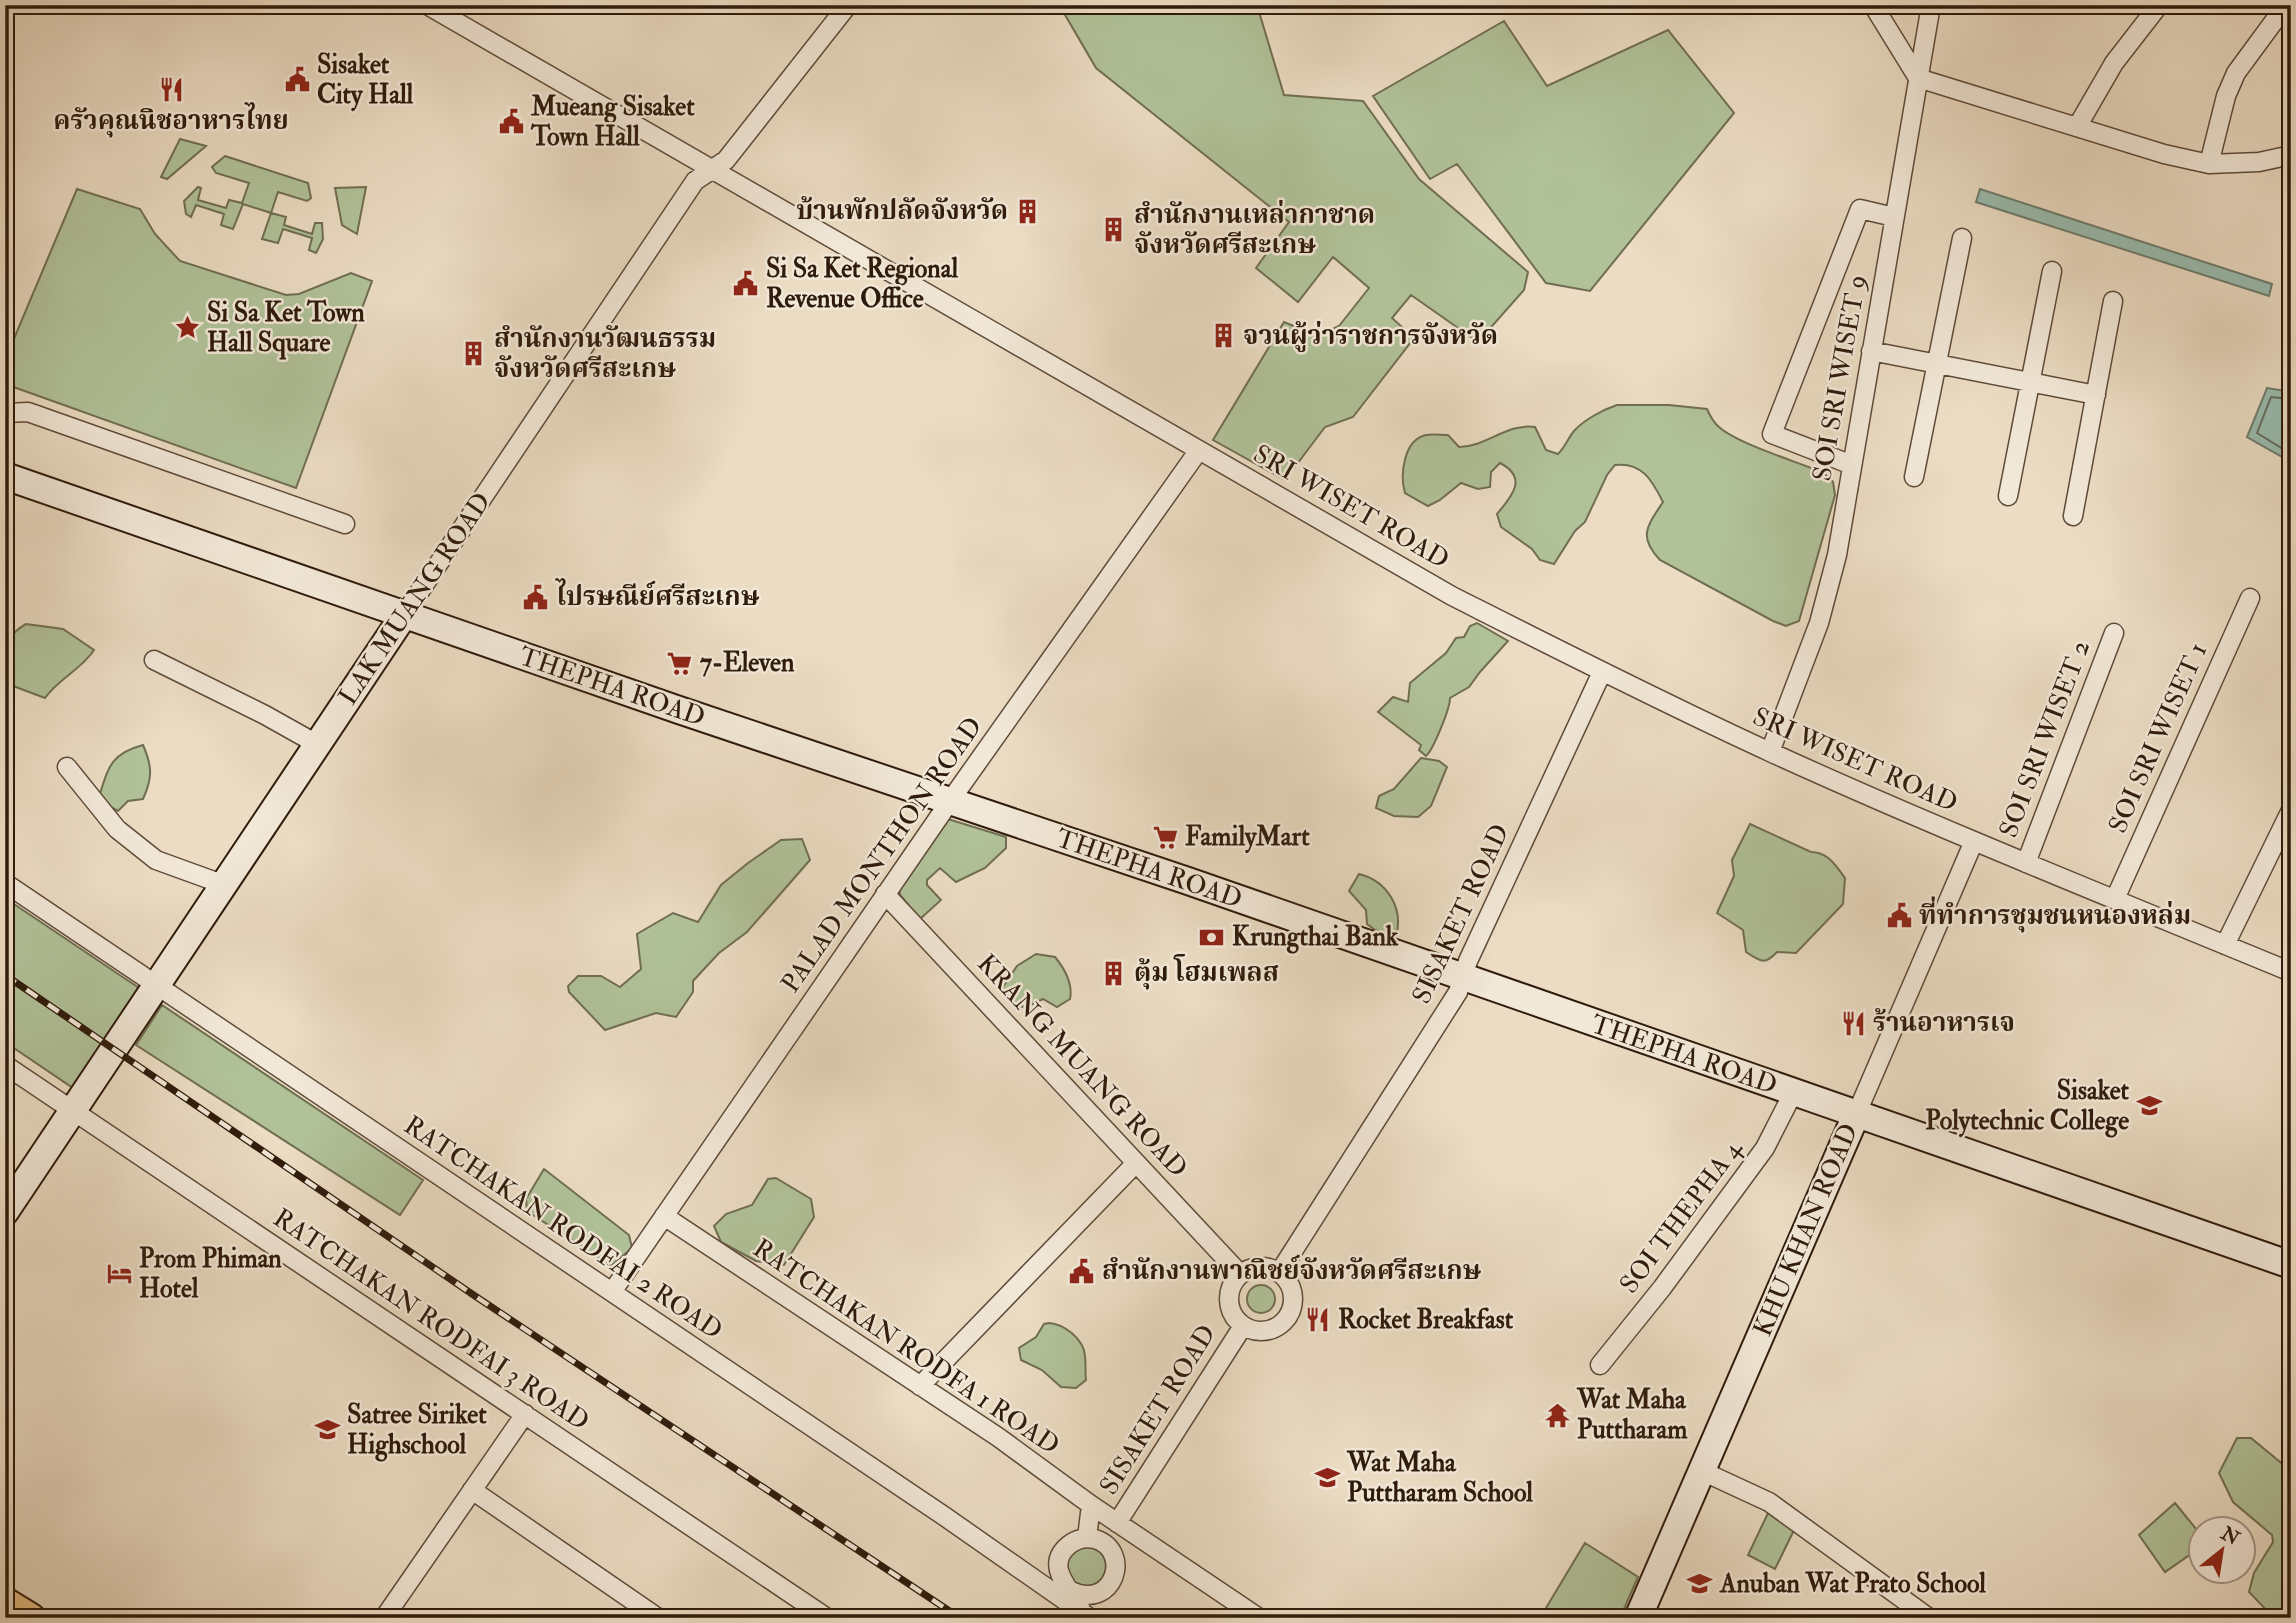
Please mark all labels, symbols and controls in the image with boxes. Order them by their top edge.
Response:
place label: Sisaket City Hall [317,49,414,112]
public building icon: Sisaket City Hall [283,66,311,94]
restaurant icon: ครัวคุณนิชอาหารไทย [157,75,185,103]
place label: Mueang Sisaket Town Hall [530,91,695,153]
place label: ครัวคุณนิชอาหารไทย [53,102,289,138]
public building icon: Mueang Sisaket Town Hall [497,108,525,136]
place label: บ้านพักปลัดจังหวัด [796,195,1008,227]
building icon: บ้านพักปลัดจังหวัด [1014,197,1042,225]
place label: สำนักงานเหล่ากาชาด จังหวัดศรีสะเกษ [1134,199,1375,261]
building icon: สำนักงานเหล่ากาชาด จังหวัดศรีสะเกษ [1100,216,1128,244]
place label: Si Sa Ket Regional Revenue Office [766,253,958,315]
public building icon: Si Sa Ket Regional Revenue Office [732,270,760,298]
street label: SOI SRI WISET 9 [1806,272,1874,484]
place label: Si Sa Ket Town Hall Square [207,297,365,360]
place icon: Si Sa Ket Town Hall Square [173,314,201,342]
place label: จวนผู้ว่าราชการจังหวัด [1243,320,1498,353]
building icon: จวนผู้ว่าราชการจังหวัด [1209,322,1237,350]
place label: สำนักงานวัฒนธรรม จังหวัดศรีสะเกษ [494,323,716,385]
building icon: สำนักงานวัฒนธรรม จังหวัดศรีสะเกษ [460,340,488,368]
street label: SRI WISET ROAD [1247,438,1455,576]
street label: LAK MUANG ROAD [332,487,498,711]
place label: ไปรษณีย์ศรีสะเกษ [555,578,760,613]
public building icon: ไปรษณีย์ศรีสะเกษ [522,583,550,611]
street label: SOI SRI WISET 2 [1993,636,2097,842]
street label: SOI SRI WISET 1 [2102,638,2214,838]
street label: THEPHA ROAD [515,640,709,734]
place label: 7-Eleven [700,647,795,679]
supermarket icon: 7-Eleven [666,649,694,677]
street label: SRI WISET ROAD [1748,701,1962,819]
street label: PALAD MONTHON ROAD [775,711,989,999]
street label: SISAKET ROAD [1405,819,1517,1009]
place label: FamilyMart [1185,821,1310,854]
street label: THEPHA ROAD [1052,822,1246,916]
supermarket icon: FamilyMart [1151,823,1179,851]
place label: ที่ทำการชุมชนหนองหล่ม [1919,896,2191,933]
public building icon: ที่ทำการชุมชนหนองหล่ม [1885,902,1913,930]
place label: Krungthai Bank [1232,921,1399,954]
bank icon: Krungthai Bank [1198,923,1226,951]
street label: KRANG MUANG ROAD [970,948,1194,1184]
place label: ตุ้ม โฮมเพลส [1134,954,1279,990]
building icon: ตุ้ม โฮมเพลส [1100,959,1128,987]
place label: ร้านอาหารเจ [1873,1007,2015,1039]
street label: THEPHA ROAD [1587,1008,1781,1102]
restaurant icon: ร้านอาหารเจ [1839,1009,1867,1037]
place label: Sisaket Polytechnic College [1925,1075,2130,1138]
school or university icon: Sisaket Polytechnic College [2135,1092,2163,1120]
street label: RATCHAKAN RODFAI 2 ROAD [398,1109,728,1347]
street label: KHU KHAN ROAD [1747,1119,1865,1341]
street label: SOI THEPHA 4 [1613,1133,1750,1300]
street label: RATCHAKAN RODFAI 3 ROAD [267,1202,595,1438]
street label: RATCHAKAN RODFA 1 ROAD [747,1232,1065,1462]
place label: Prom Phiman Hotel [139,1243,282,1305]
place label: สำนักงานพาณิชย์จังหวัดศรีสะเกษ [1102,1254,1482,1287]
public building icon: สำนักงานพาณิชย์จังหวัดศรีสะเกษ [1068,1257,1096,1285]
hotel icon: Prom Phiman Hotel [105,1260,133,1288]
place label: Rocket Breakfast [1338,1304,1514,1336]
restaurant icon: Rocket Breakfast [1304,1306,1332,1334]
street label: SISAKET ROAD [1093,1319,1223,1501]
place label: Wat Maha Puttharam [1576,1384,1688,1446]
place label: Satree Siriket Highschool [347,1399,487,1462]
temple icon: Wat Maha Puttharam [1543,1401,1571,1429]
school or university icon: Satree Siriket Highschool [313,1416,341,1444]
place label: Wat Maha Puttharam School [1346,1447,1533,1509]
school or university icon: Wat Maha Puttharam School [1313,1464,1341,1492]
north arrow [2188,1514,2258,1584]
text: N [2216,1521,2244,1551]
place label: Anuban Wat Prato School [1719,1568,1986,1600]
school or university icon: Anuban Wat Prato School [1686,1570,1714,1598]

